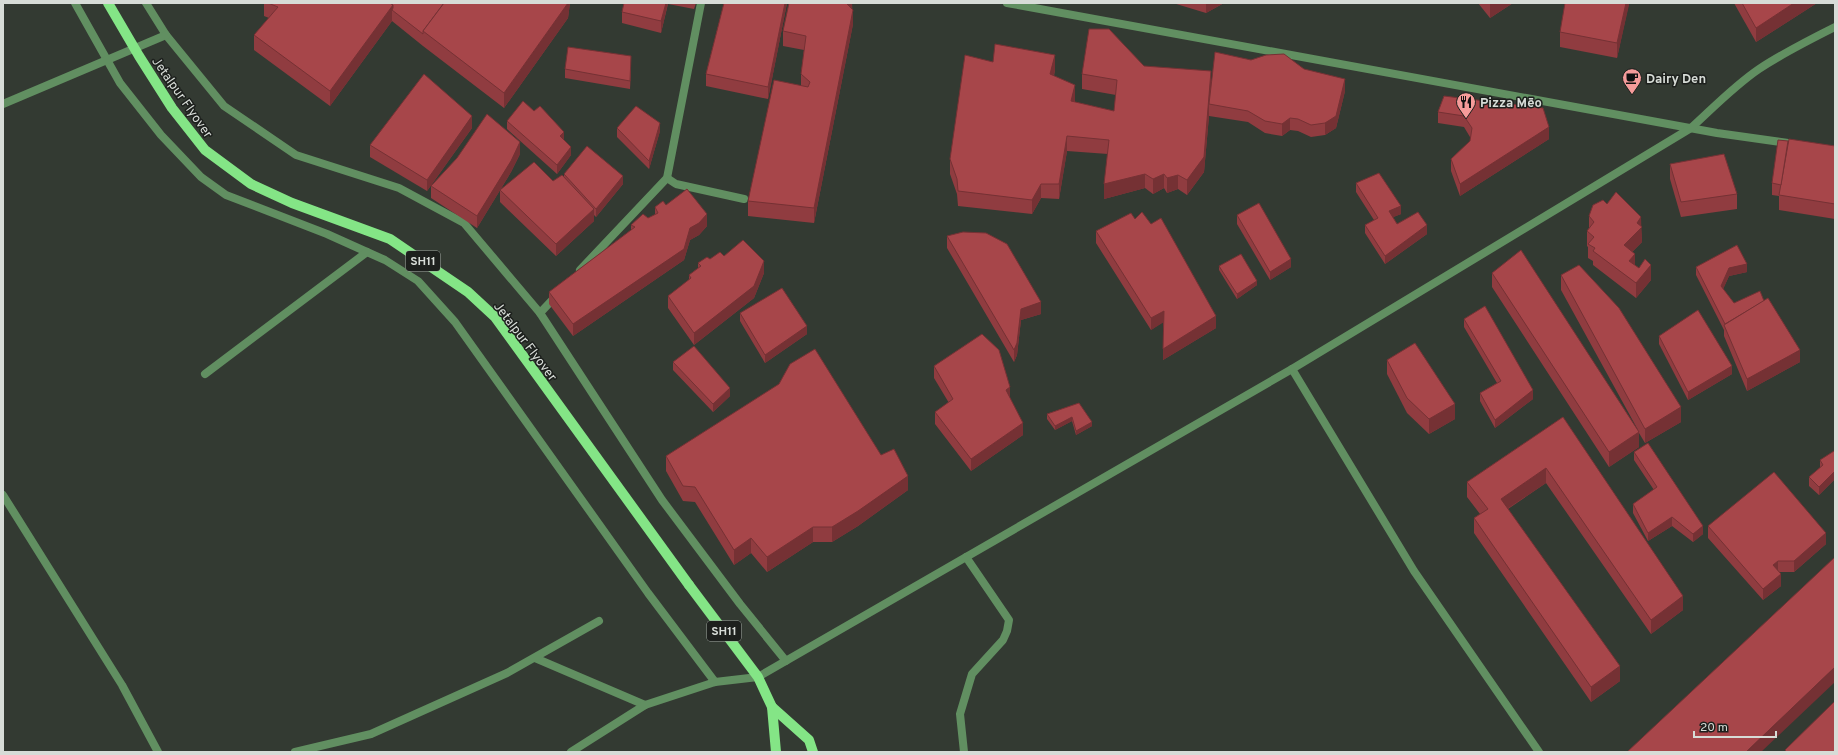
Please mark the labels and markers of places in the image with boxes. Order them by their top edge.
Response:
cafe icon: Dairy Den [1621,67,1643,95]
place label: Dairy Den [1646,72,1706,88]
restaurant icon: Pizza Mēo [1455,91,1477,119]
place label: Pizza Mēo [1480,96,1542,112]

